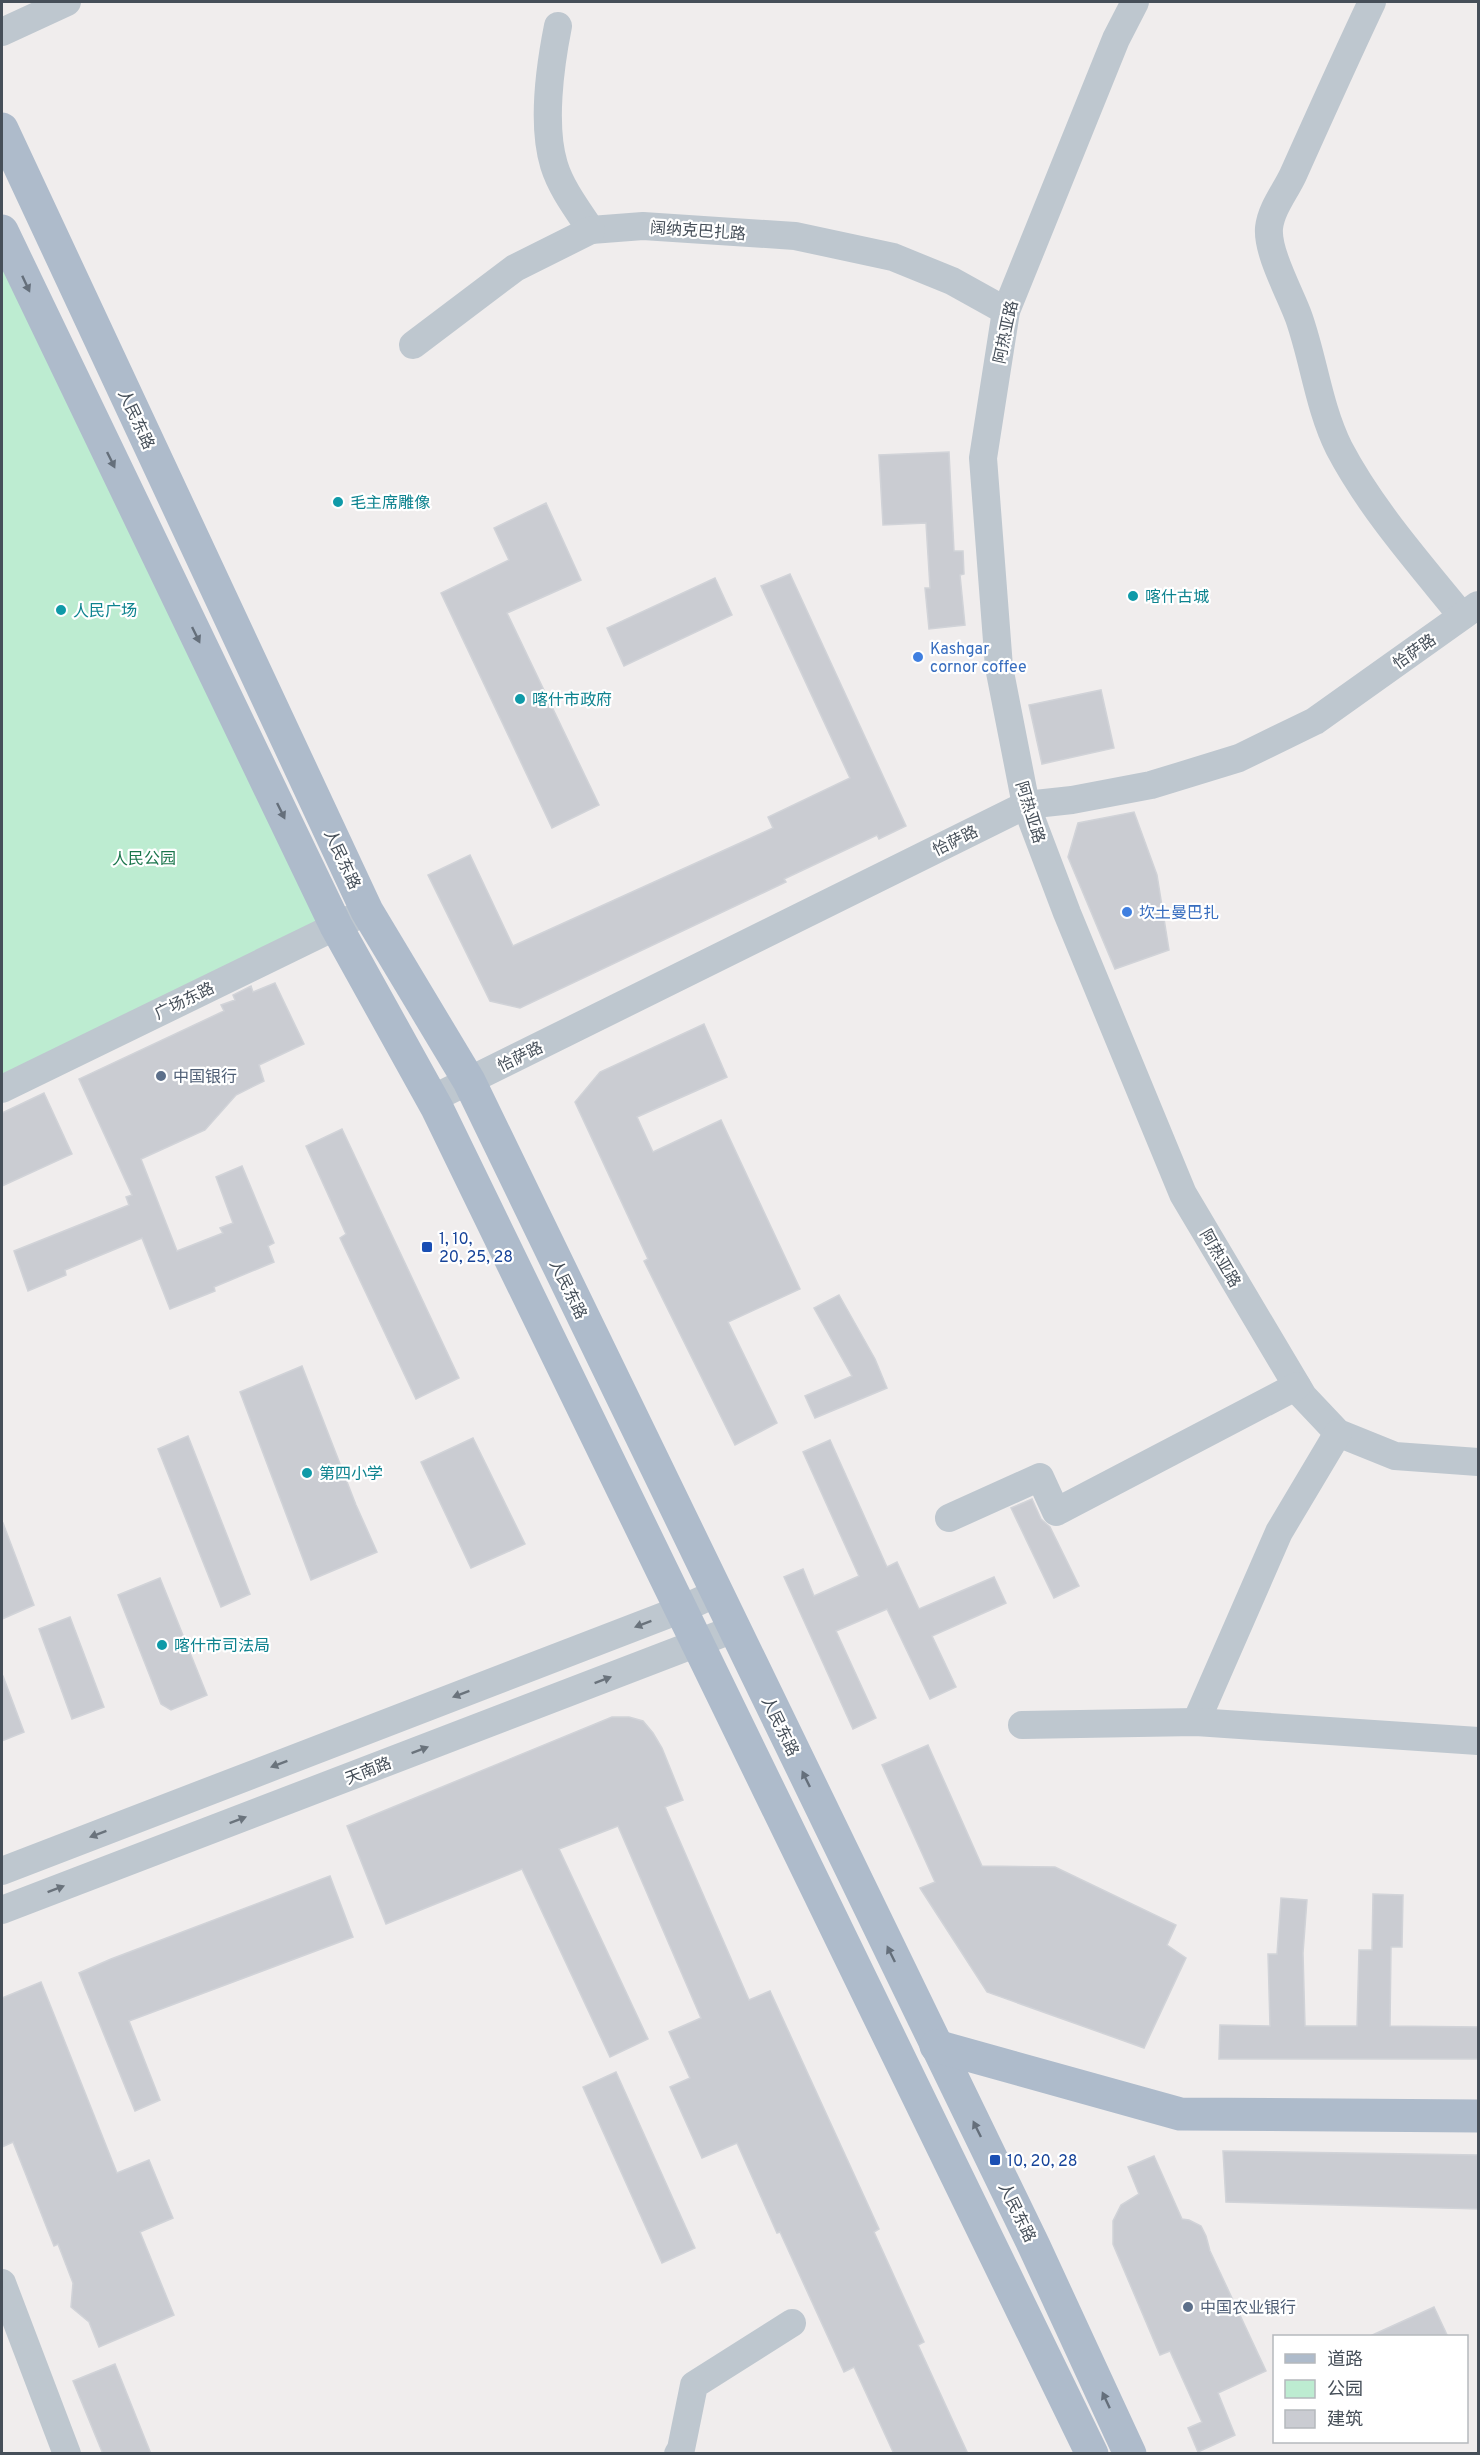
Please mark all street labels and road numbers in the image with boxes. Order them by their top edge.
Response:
street label: 阔纳克巴扎路 [649,219,746,245]
street label: 阿热亚路 [991,299,1023,366]
street label: 人民东路 [113,387,158,453]
street label: 恰萨路 [1390,631,1441,675]
street label: 阿热亚路 [1010,779,1048,846]
street label: 恰萨路 [930,822,982,861]
street label: 人民东路 [319,827,364,893]
street label: 广场东路 [152,979,218,1025]
street label: 恰萨路 [495,1038,547,1077]
street label: 阿热亚路 [1195,1226,1244,1292]
street label: 人民东路 [544,1257,590,1323]
street label: 人民东路 [756,1694,802,1760]
street label: 天南路 [343,1754,395,1790]
street label: 人民东路 [993,2180,1039,2246]

